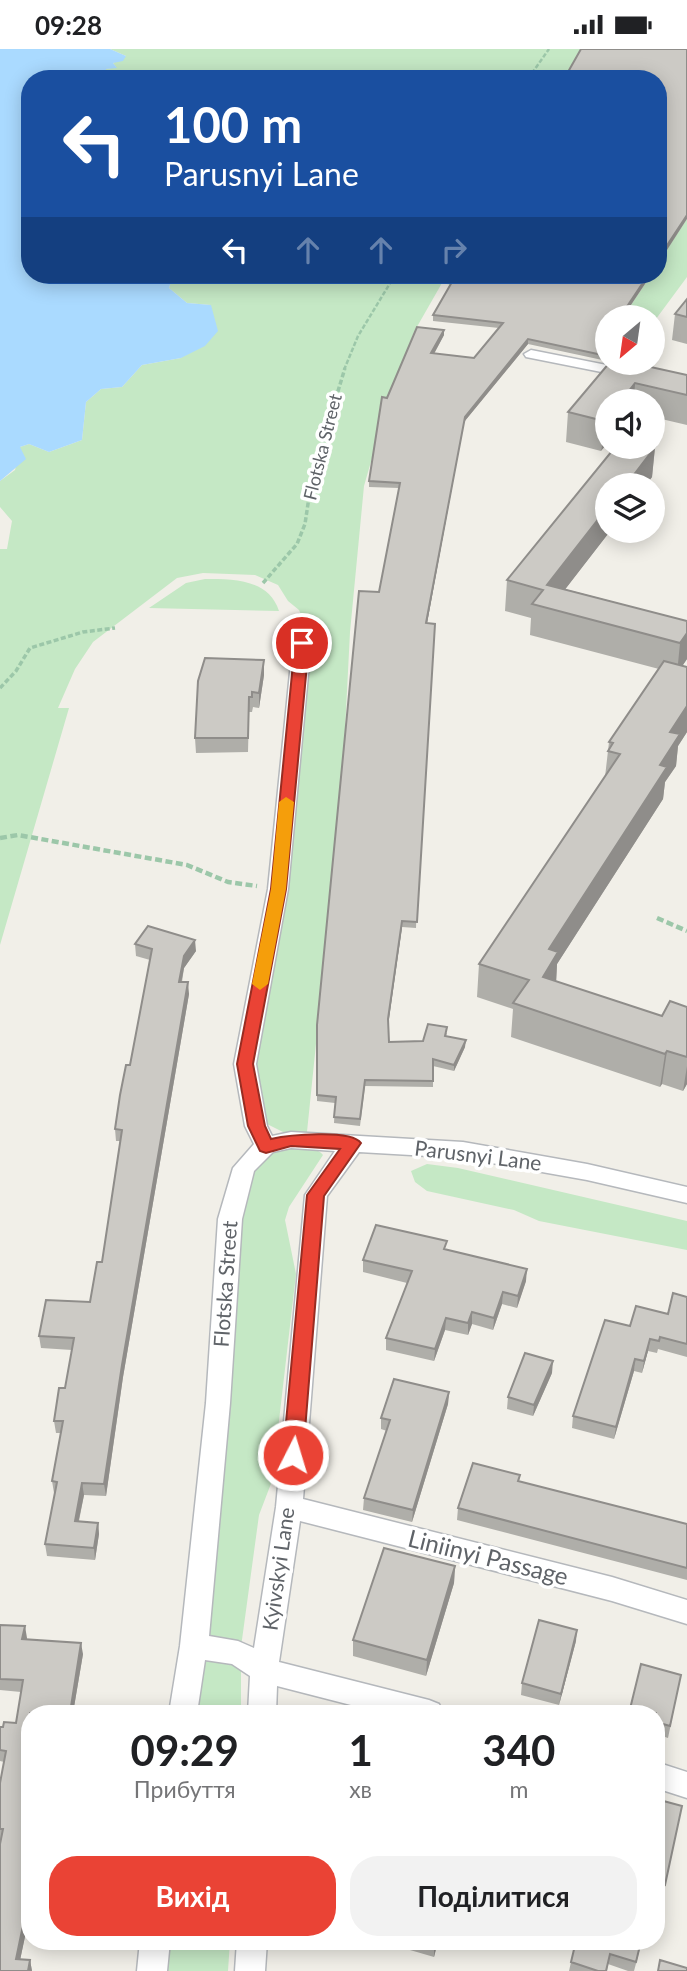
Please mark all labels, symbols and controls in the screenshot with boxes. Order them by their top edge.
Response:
text: 09:28 [35,9,102,41]
text: 100 m [164,95,302,153]
icon: left [49,98,140,189]
text: Parusnyi Lane [164,154,359,193]
icon: left [216,231,254,269]
icon: ahead [289,231,327,269]
icon: ahead [362,231,400,269]
icon: right [435,231,473,269]
north arrow [595,305,665,375]
map controls [595,305,665,543]
button: sound [595,389,665,459]
street label: Flotska Street [298,391,346,502]
button: layers [595,473,665,543]
pin [272,613,332,673]
icon: arrive [283,624,321,662]
street label: Parusnyi Lane [413,1134,543,1175]
street label: Flotska Street [208,1219,241,1348]
position arrow [256,1418,330,1492]
street label: Kyivskyi Lane [256,1505,299,1632]
street label: Liniinyi Passage [405,1523,571,1590]
text: 09:29 [131,1725,239,1775]
text: 1 [348,1725,373,1775]
text: 340 [482,1725,555,1775]
text: Прибуття [134,1775,236,1803]
text: хв [349,1775,372,1803]
text: m [509,1775,528,1803]
button: Вихід [49,1856,336,1936]
button: Поділитися [350,1856,637,1936]

